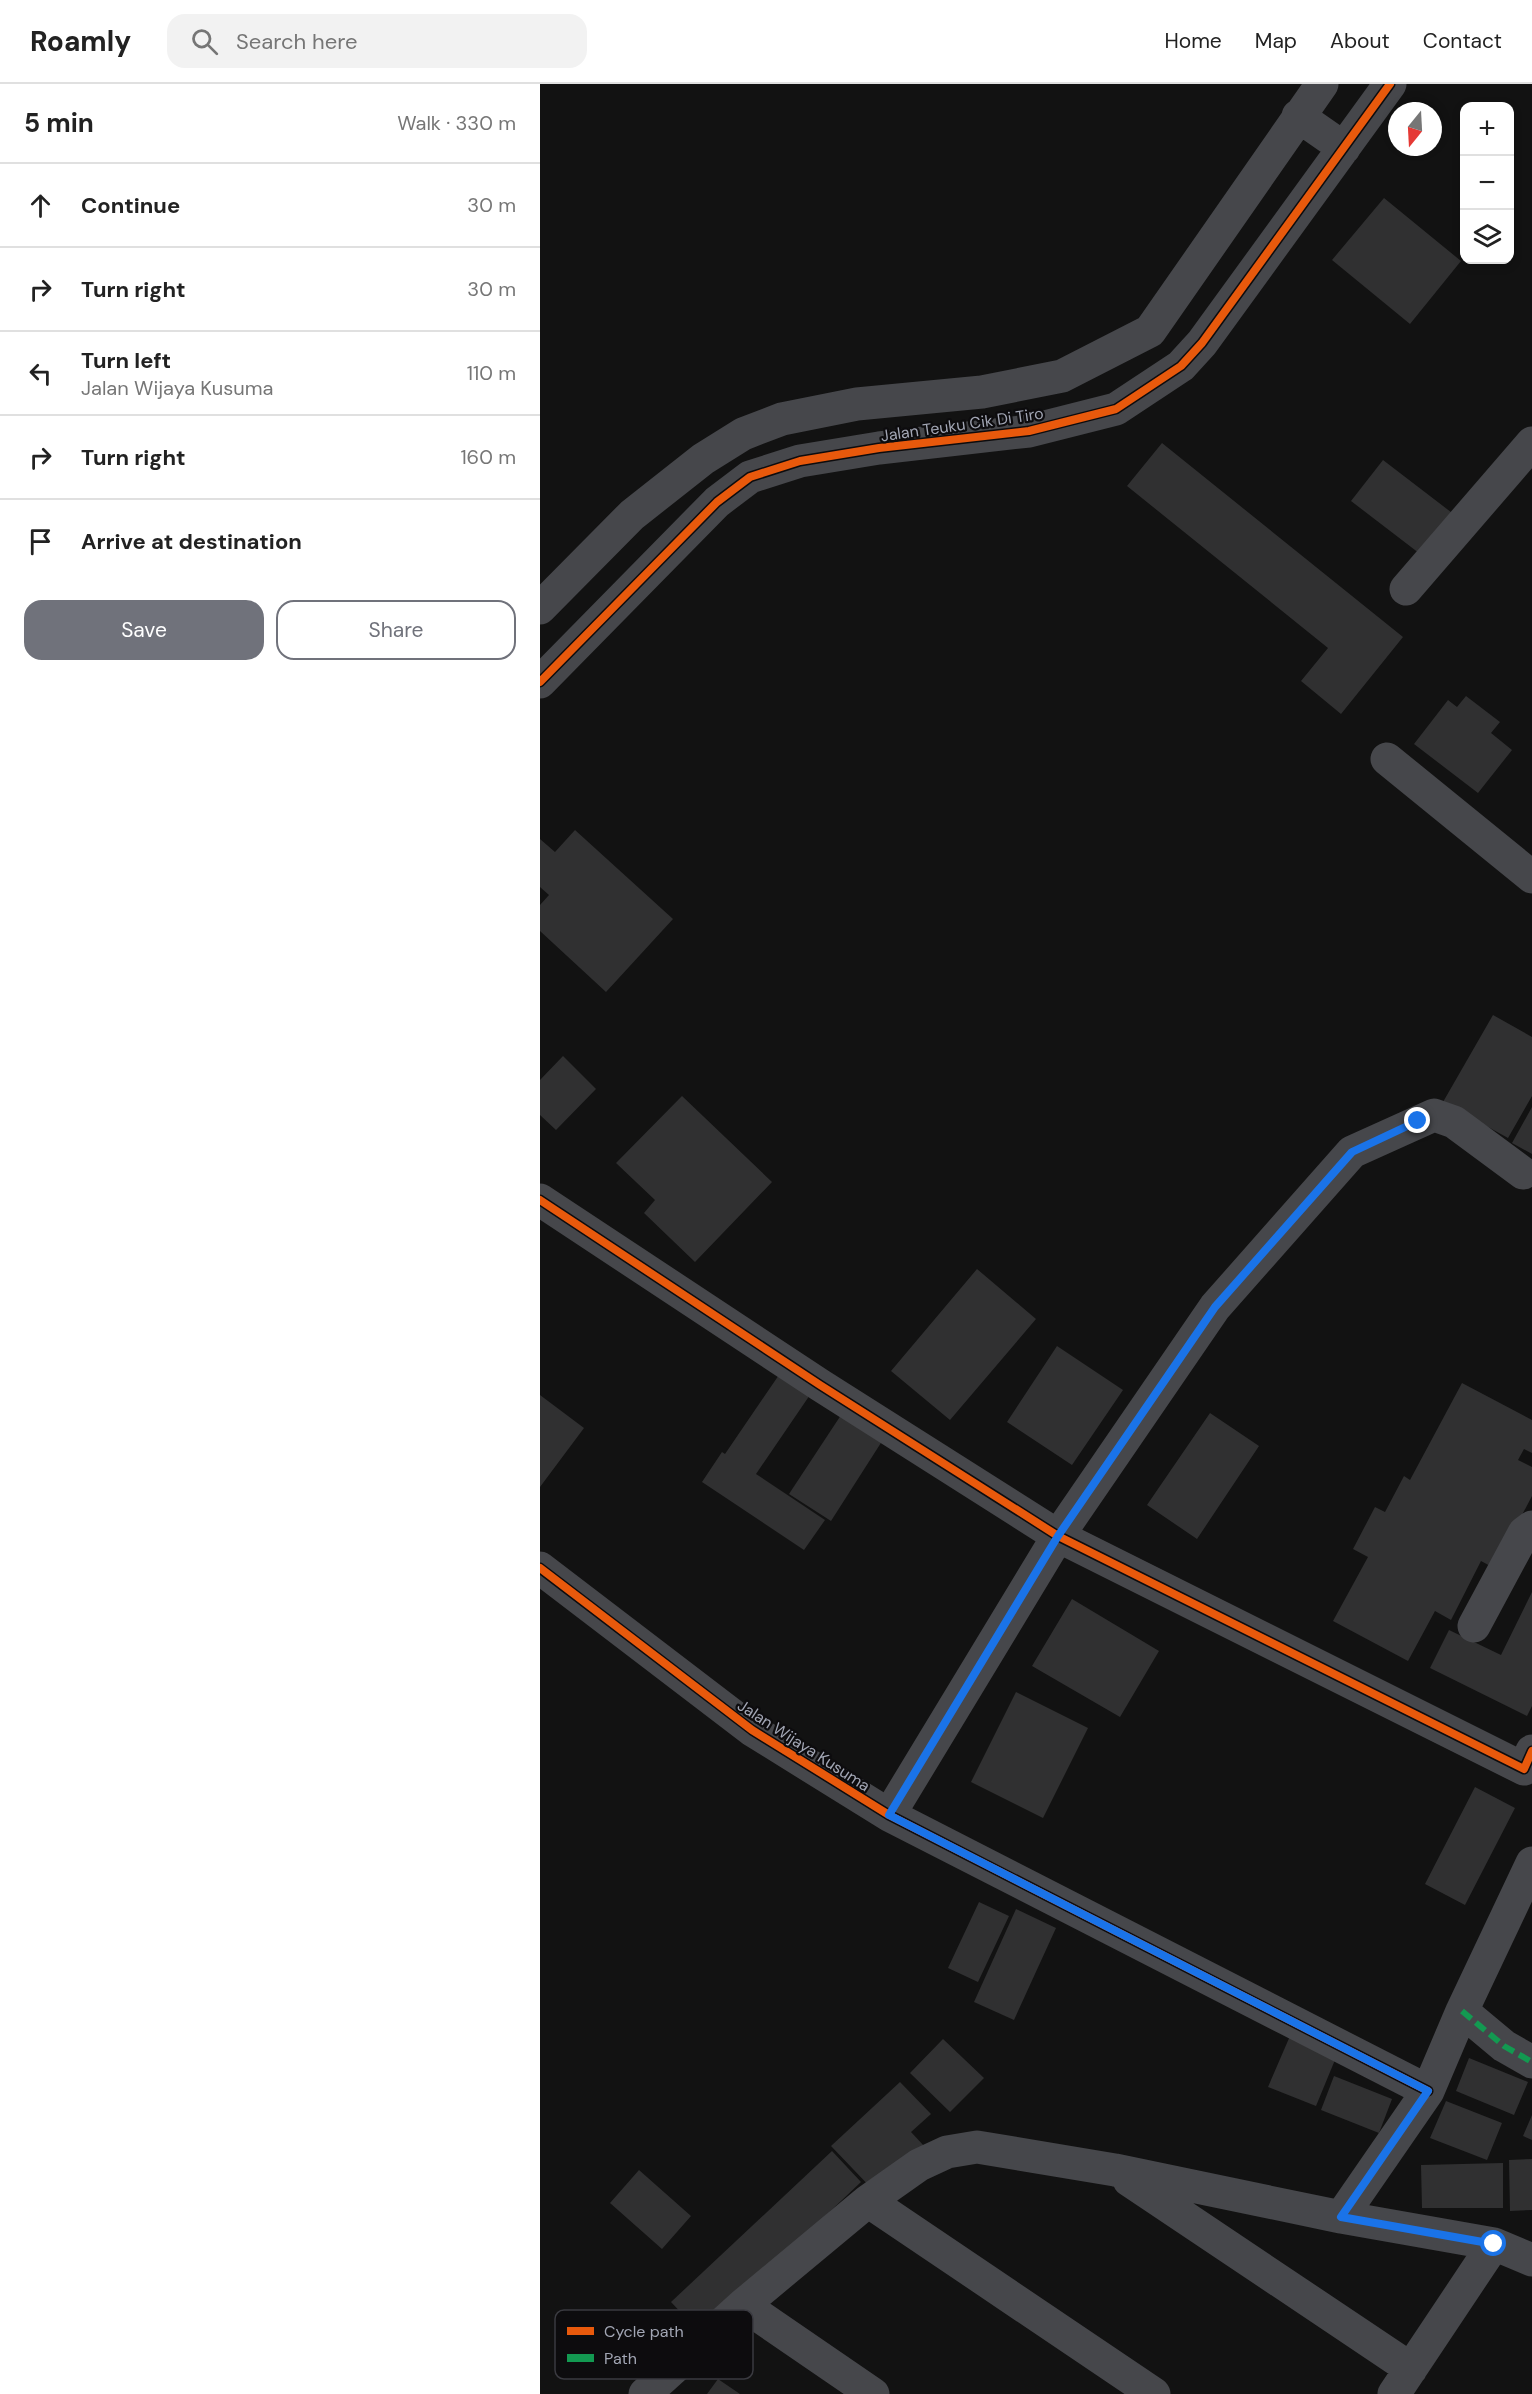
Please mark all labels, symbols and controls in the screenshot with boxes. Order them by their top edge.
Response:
search box [167,14,587,68]
text: Roamly [30,23,131,60]
icon: search [188,25,221,58]
text: Search here [236,27,357,56]
text: Home [1164,27,1222,55]
text: Map [1255,27,1297,55]
text: About [1330,27,1390,55]
text: Contact [1423,27,1502,55]
north arrow [1388,102,1442,156]
map controls [1460,102,1514,264]
button: + [1460,102,1514,156]
text: 5 min [24,106,94,140]
text: Walk · 330 m [397,110,516,136]
button: − [1460,156,1514,210]
icon: ahead [24,189,57,222]
text: Continue [81,191,180,220]
text: 30 m [467,192,516,218]
button: layers [1460,210,1514,264]
icon: right [24,273,57,306]
text: Turn right [81,275,186,304]
text: 30 m [467,276,516,302]
text: Turn left [81,346,171,375]
icon: left [24,357,57,390]
text: 110 m [467,360,516,386]
text: Jalan Wijaya Kusuma [81,375,273,401]
street label: Jalan Teuku Cik Di Tiro [879,403,1045,446]
icon: right [24,441,57,474]
text: Turn right [81,443,186,472]
text: 160 m [460,444,516,470]
icon: arrive [24,525,57,558]
text: Arrive at destination [81,527,302,556]
button: Save [24,600,264,660]
button: Share [276,600,516,660]
route end [1404,1107,1430,1133]
street label: Jalan Wijaya Kusuma [733,1695,874,1796]
route start [1480,2230,1506,2256]
legend [555,2310,753,2379]
text: Cycle path [604,2321,684,2342]
text: Path [604,2348,637,2369]

